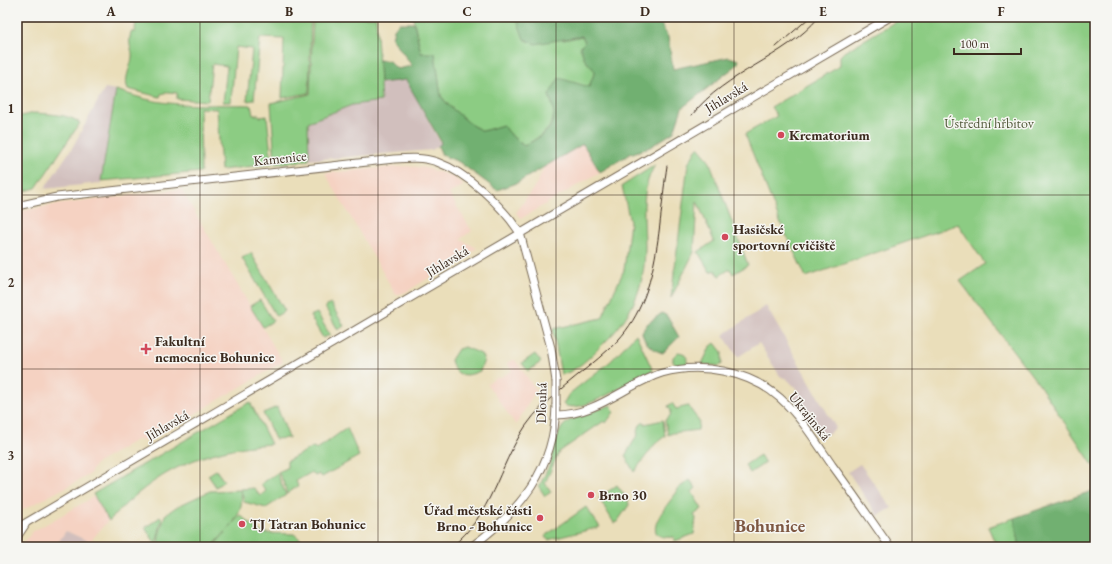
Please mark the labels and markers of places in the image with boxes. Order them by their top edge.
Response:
place label: Krematorium [789,126,871,144]
marker: Krematorium [776,130,786,140]
place label: Hasičské sportovní cvičiště [733,220,836,254]
marker: Hasičské sportovní cvičiště [720,232,730,242]
place label: Fakultní nemocnice Bohunice [155,332,275,366]
marker: Fakultní nemocnice Bohunice [140,343,152,355]
place label: Brno 30 [599,486,647,504]
marker: Brno 30 [586,490,596,500]
place label: Úřad městské části Brno - Bohunice [424,501,532,535]
marker: Úřad městské části Brno - Bohunice [535,513,545,523]
place label: TJ Tatran Bohunice [250,515,366,533]
marker: TJ Tatran Bohunice [237,519,247,529]

